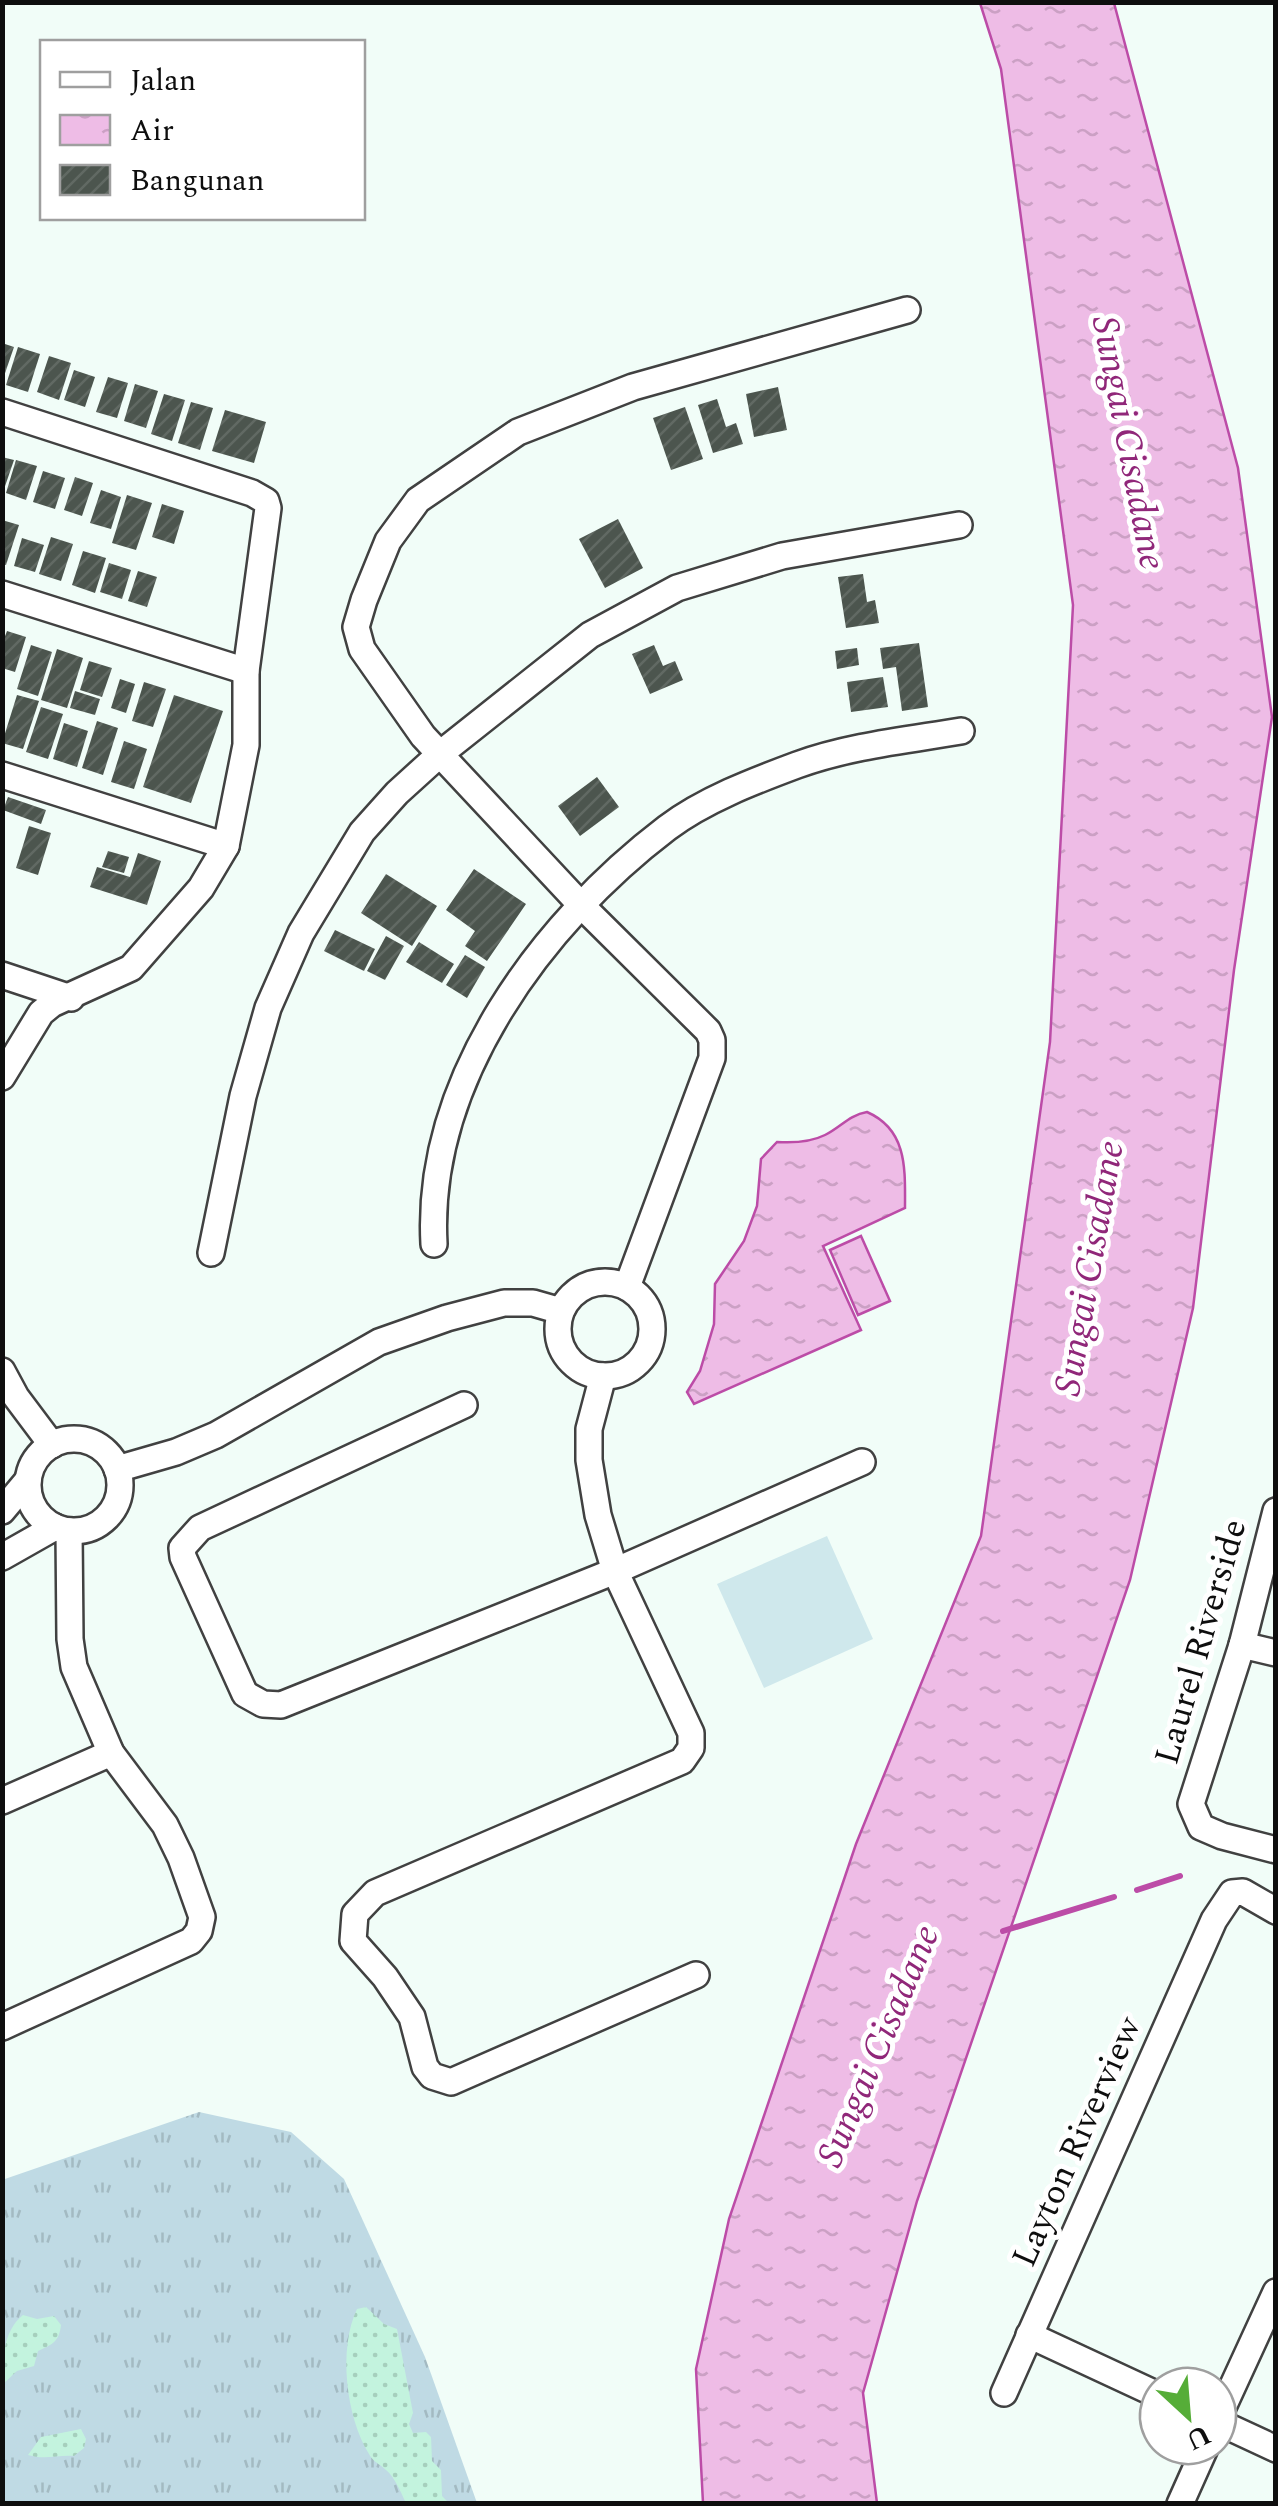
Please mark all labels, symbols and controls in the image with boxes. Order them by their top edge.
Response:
legend [40,40,365,220]
text: Jalan [130,58,196,104]
text: Air [130,108,174,154]
text: Bangunan [130,158,264,204]
water label: Sungai Cisadane [1075,311,1181,575]
water label: Sungai Cisadane [1039,1136,1141,1400]
street label: Laurel Riverside [1141,1513,1261,1771]
water label: Sungai Cisadane [802,1916,956,2176]
street label: Layton Riverview [998,2007,1157,2276]
north arrow [1138,2366,1238,2466]
text: U [1178,2413,1218,2462]

